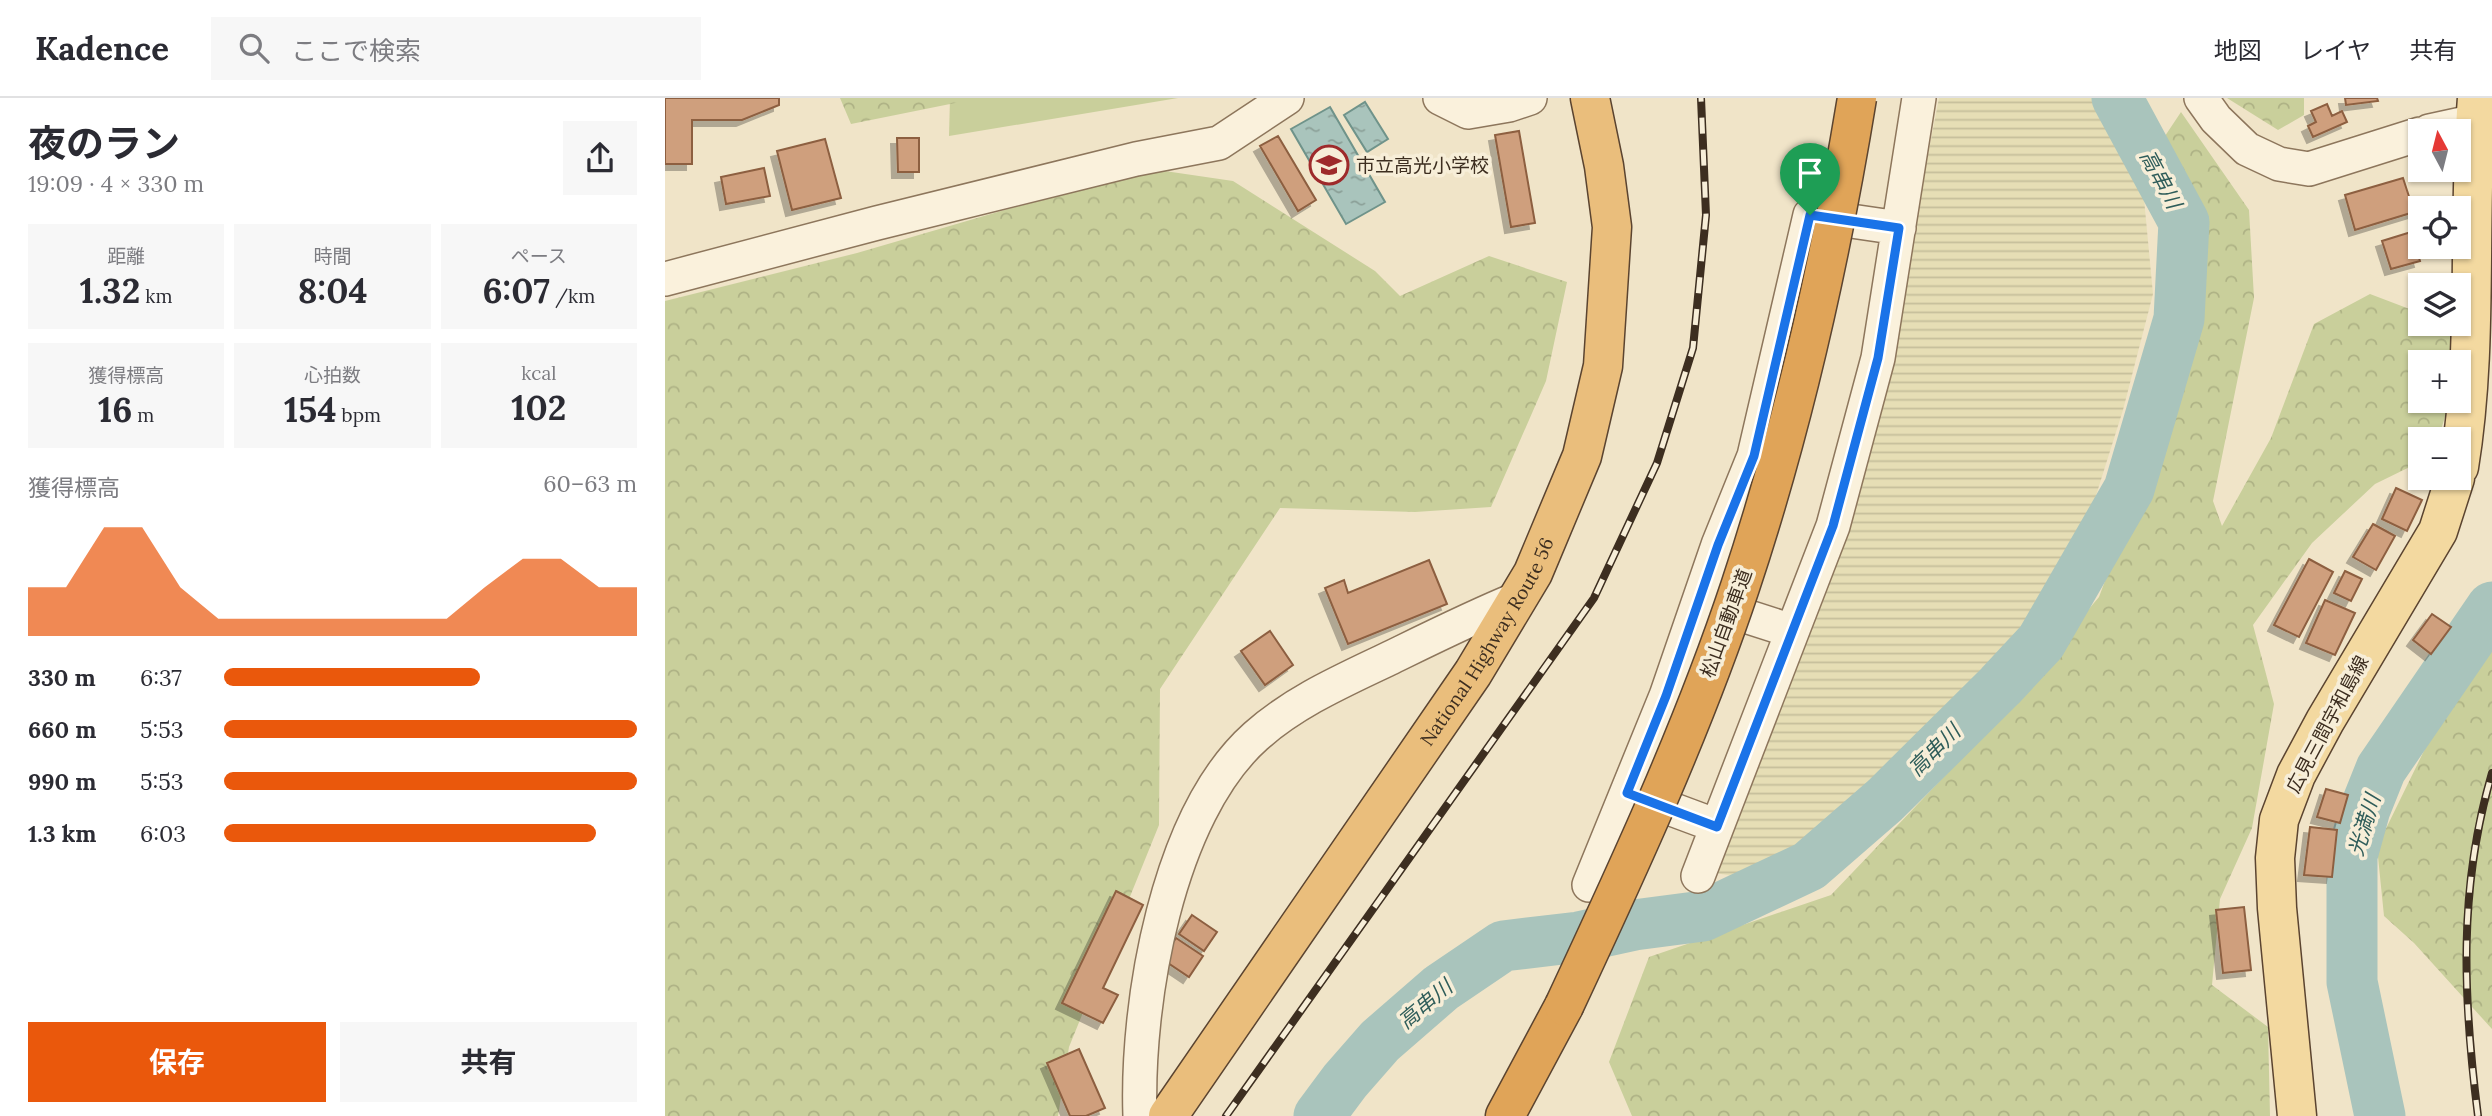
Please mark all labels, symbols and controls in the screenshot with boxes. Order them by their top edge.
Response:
search box [211,17,701,80]
text: Kadence [35,27,169,69]
icon: search [235,29,273,67]
text: ここで検索 [291,34,421,67]
text: 地図 [2214,35,2262,66]
text: レイヤ [2300,35,2371,66]
text: 共有 [2409,35,2457,66]
text: 夜のラン [28,119,180,167]
north arrow [2408,119,2471,182]
map controls [2408,119,2471,490]
button: share [563,121,637,195]
pin [1780,143,1840,215]
school or university icon: 市立高光小学校 [1308,144,1350,186]
water label: 高串川 [2134,145,2189,215]
place label: 市立高光小学校 [1356,153,1489,177]
icon: arrive [1791,154,1829,192]
text: 19:09 · 4 × 330 m [28,169,204,198]
button: locate [2408,196,2471,259]
text: 距離 [107,244,145,268]
text: 時間 [313,244,352,268]
text: ペース [511,244,567,268]
text: 1.32 [80,268,140,313]
text: 8:04 [297,268,368,313]
text: 6:07 [482,268,550,313]
button: layers [2408,273,2471,336]
text: km [140,284,173,308]
text: /km [550,284,595,308]
button: + [2408,350,2471,413]
text: kcal [521,361,556,385]
text: 獲得標高 [88,363,164,387]
text: 心拍数 [304,363,361,387]
text: 102 [511,385,566,430]
text: 16 [98,387,132,432]
text: 154 [284,387,337,432]
text: m [132,403,154,427]
text: bpm [337,403,381,427]
button: − [2408,427,2471,490]
text: 60–63 m [543,469,637,498]
text: 獲得標高 [28,473,120,502]
street label: National Highway Route 56 [1415,534,1559,750]
street label: 松山自動車道 [1695,565,1757,681]
street label: 広見三間宇和島線 [2281,651,2373,797]
text: 330 m [28,663,96,692]
text: 6:37 [140,663,182,692]
text: 660 m [28,715,96,744]
text: 5:53 [140,715,184,744]
water label: 高串川 [1902,717,1967,782]
text: 990 m [28,767,96,796]
text: 5:53 [140,767,184,796]
water label: 光満川 [2342,789,2387,859]
text: 1.3 km [28,819,96,848]
text: 6:03 [140,819,186,848]
water label: 高串川 [1392,972,1459,1035]
button: 保存 [28,1022,326,1102]
button: 共有 [340,1022,637,1102]

